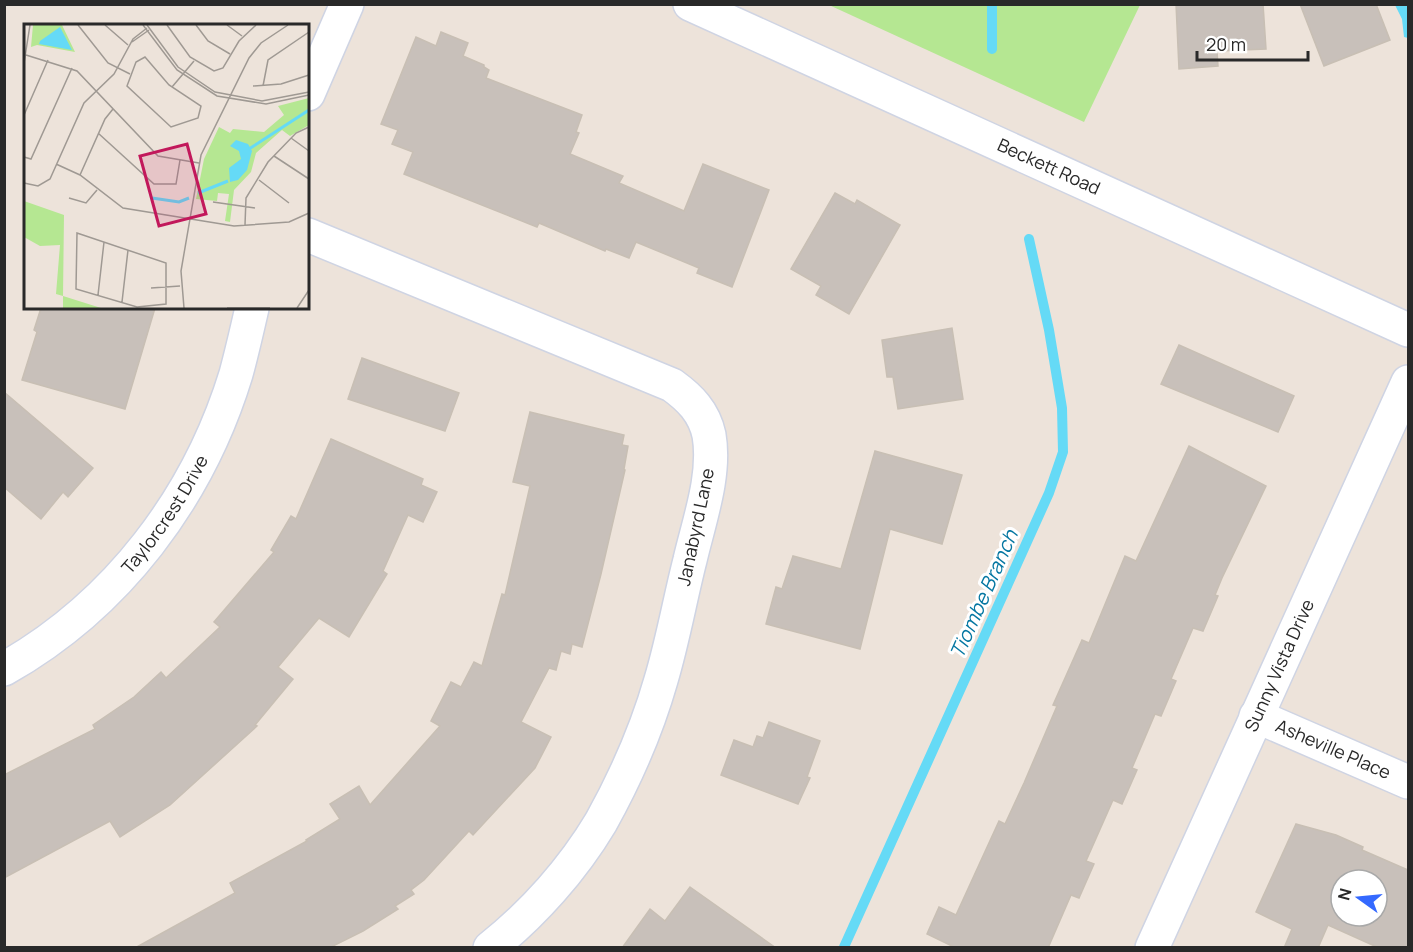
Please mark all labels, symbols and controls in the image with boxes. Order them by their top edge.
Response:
inset map [24,24,309,309]
scale bar [1197,24,1308,62]
text: 20 m [1206,32,1246,56]
street label: Beckett Road [994,132,1104,200]
street label: Taylorcrest Drive [116,451,213,578]
street label: Janabyrd Lane [671,466,719,588]
water label: Tiombe Branch [943,524,1024,662]
street label: Sunny Vista Drive [1238,595,1319,735]
street label: Asheville Place [1272,713,1395,784]
north arrow [1329,868,1389,928]
text: N [1332,886,1357,903]

